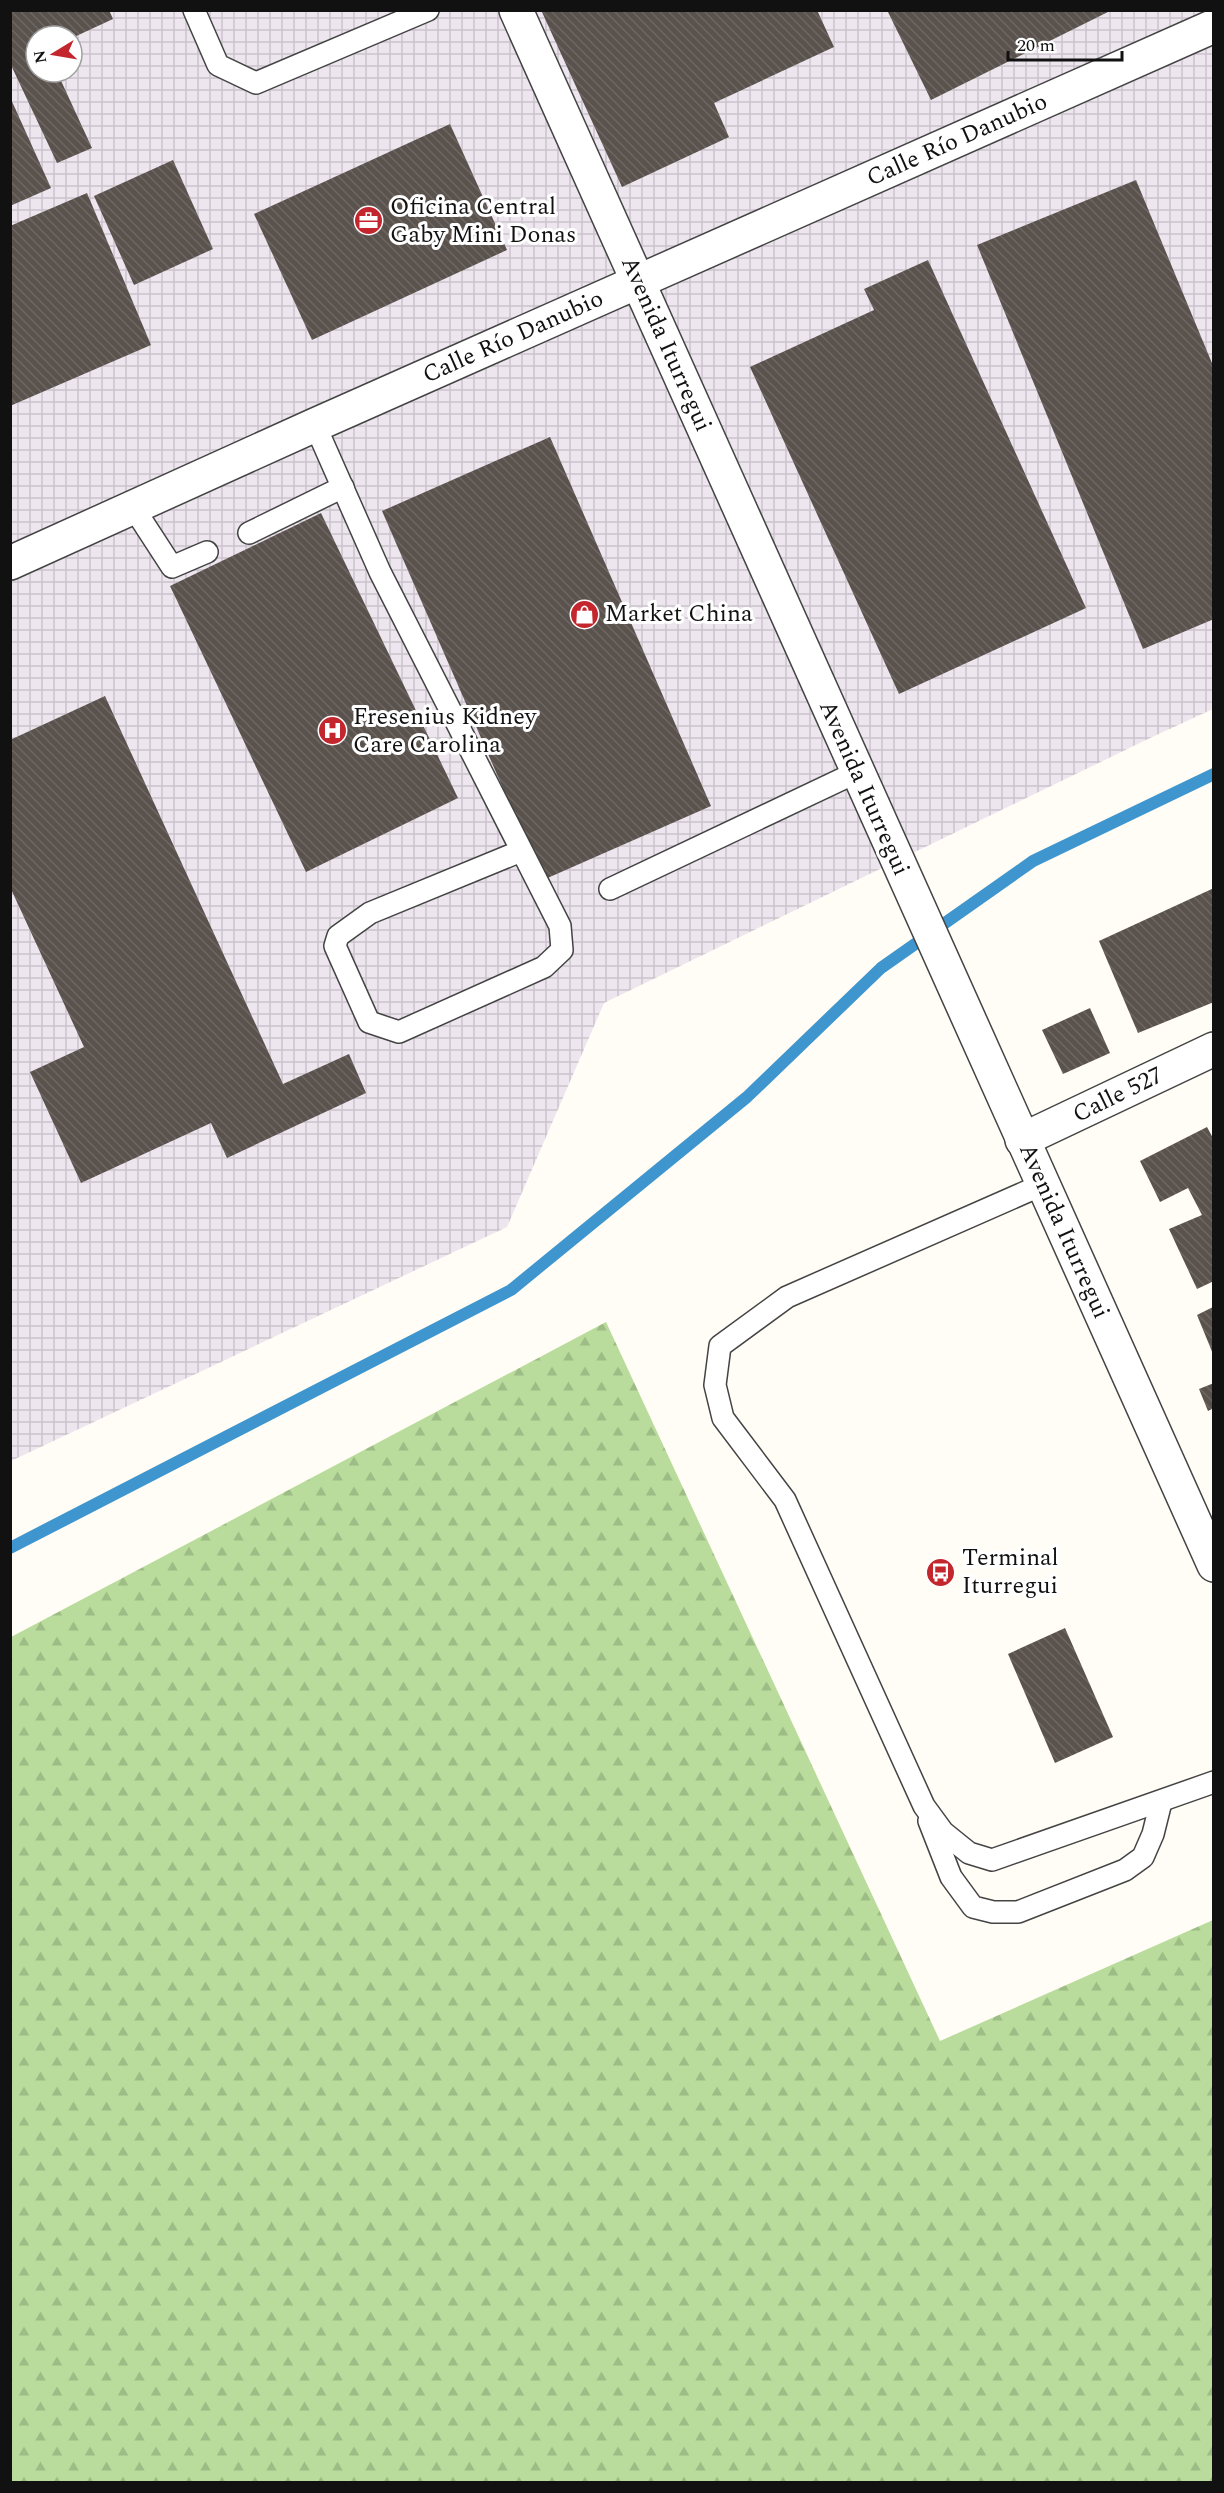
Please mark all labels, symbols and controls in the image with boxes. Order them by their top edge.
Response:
north arrow [24,24,84,84]
scale bar [1008,24,1122,62]
text: 20 m [1017,32,1055,59]
text: N [27,48,53,65]
street label: Calle Río Danubio [861,84,1053,196]
place label: Oficina Central Gaby Mini Donas [390,189,576,253]
office icon: Oficina Central Gaby Mini Donas [353,205,385,237]
street label: Avenida Iturregui [611,250,721,438]
street label: Calle Río Danubio [417,281,609,393]
place label: Market China [605,596,753,632]
shop icon: Market China [568,598,600,630]
street label: Avenida Iturregui [809,694,919,882]
place label: Fresenius Kidney Care Carolina [353,699,538,763]
hospital icon: Fresenius Kidney Care Carolina [316,715,348,747]
street label: Calle 527 [1067,1058,1169,1132]
street label: Avenida Iturregui [1009,1137,1119,1325]
place label: Terminal Iturregui [962,1540,1059,1604]
bus stop icon: Terminal Iturregui [925,1556,957,1588]

